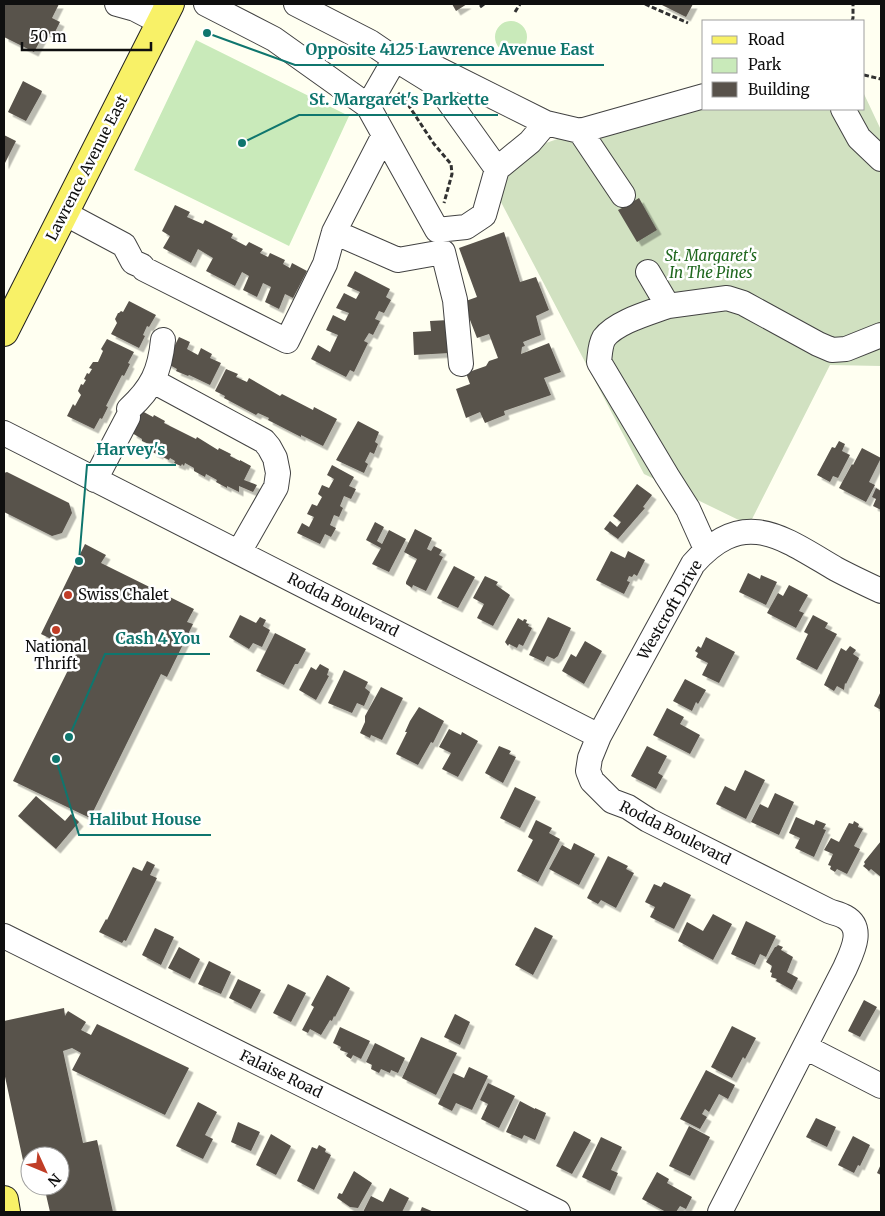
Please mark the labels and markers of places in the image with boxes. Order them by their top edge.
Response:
callout: Opposite 4125 Lawrence Avenue East [295,34,604,65]
callout: St. Margaret's Parkette [299,84,498,115]
callout: Harvey's [87,434,176,465]
place label: Swiss Chalet [78,585,169,604]
marker: Swiss Chalet [62,589,74,601]
callout: Cash 4 You [105,623,210,654]
marker: National Thrift [50,624,62,636]
place label: National Thrift [25,637,87,673]
callout: Halibut House [79,804,211,835]

